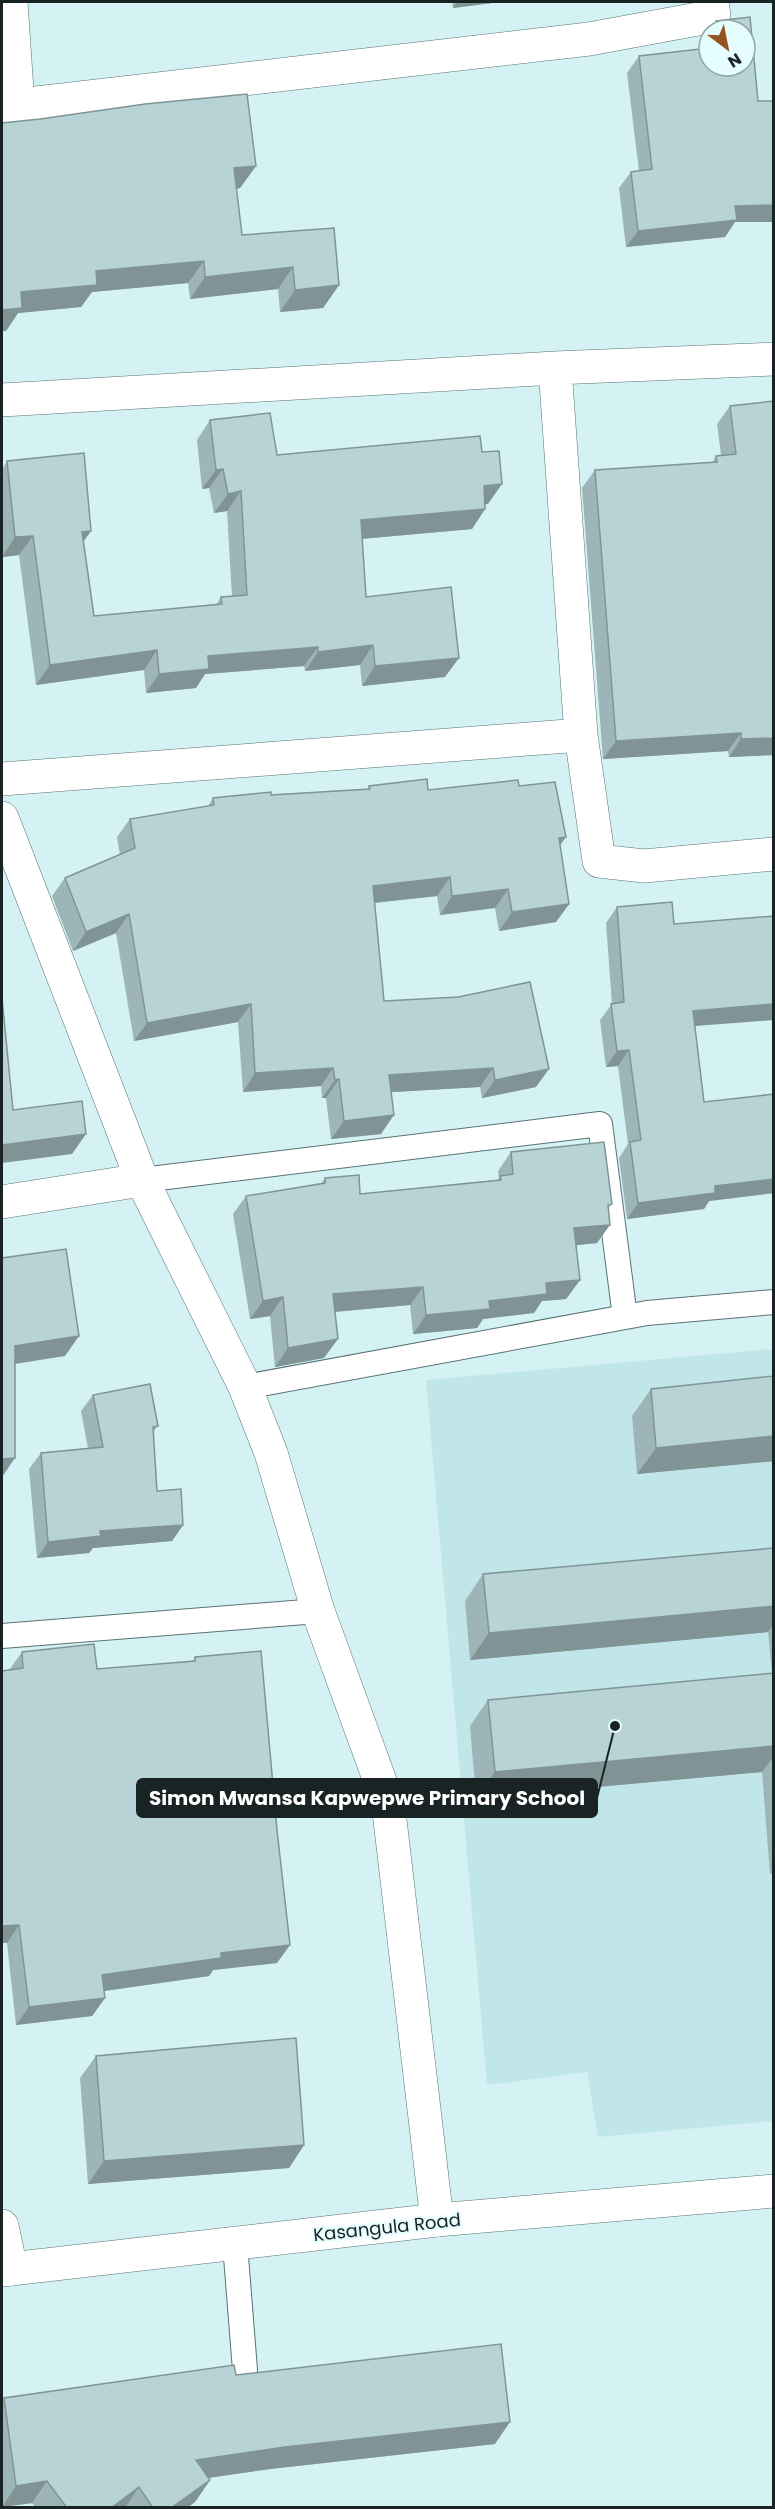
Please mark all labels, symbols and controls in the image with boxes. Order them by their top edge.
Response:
north arrow [697,18,757,78]
text: N [723,47,746,73]
callout: Simon Mwansa Kapwepwe Primary School [137,1779,597,1817]
text: Simon Mwansa Kapwepwe Primary School [149,1784,585,1812]
street label: Kasangula Road [312,2207,462,2247]

